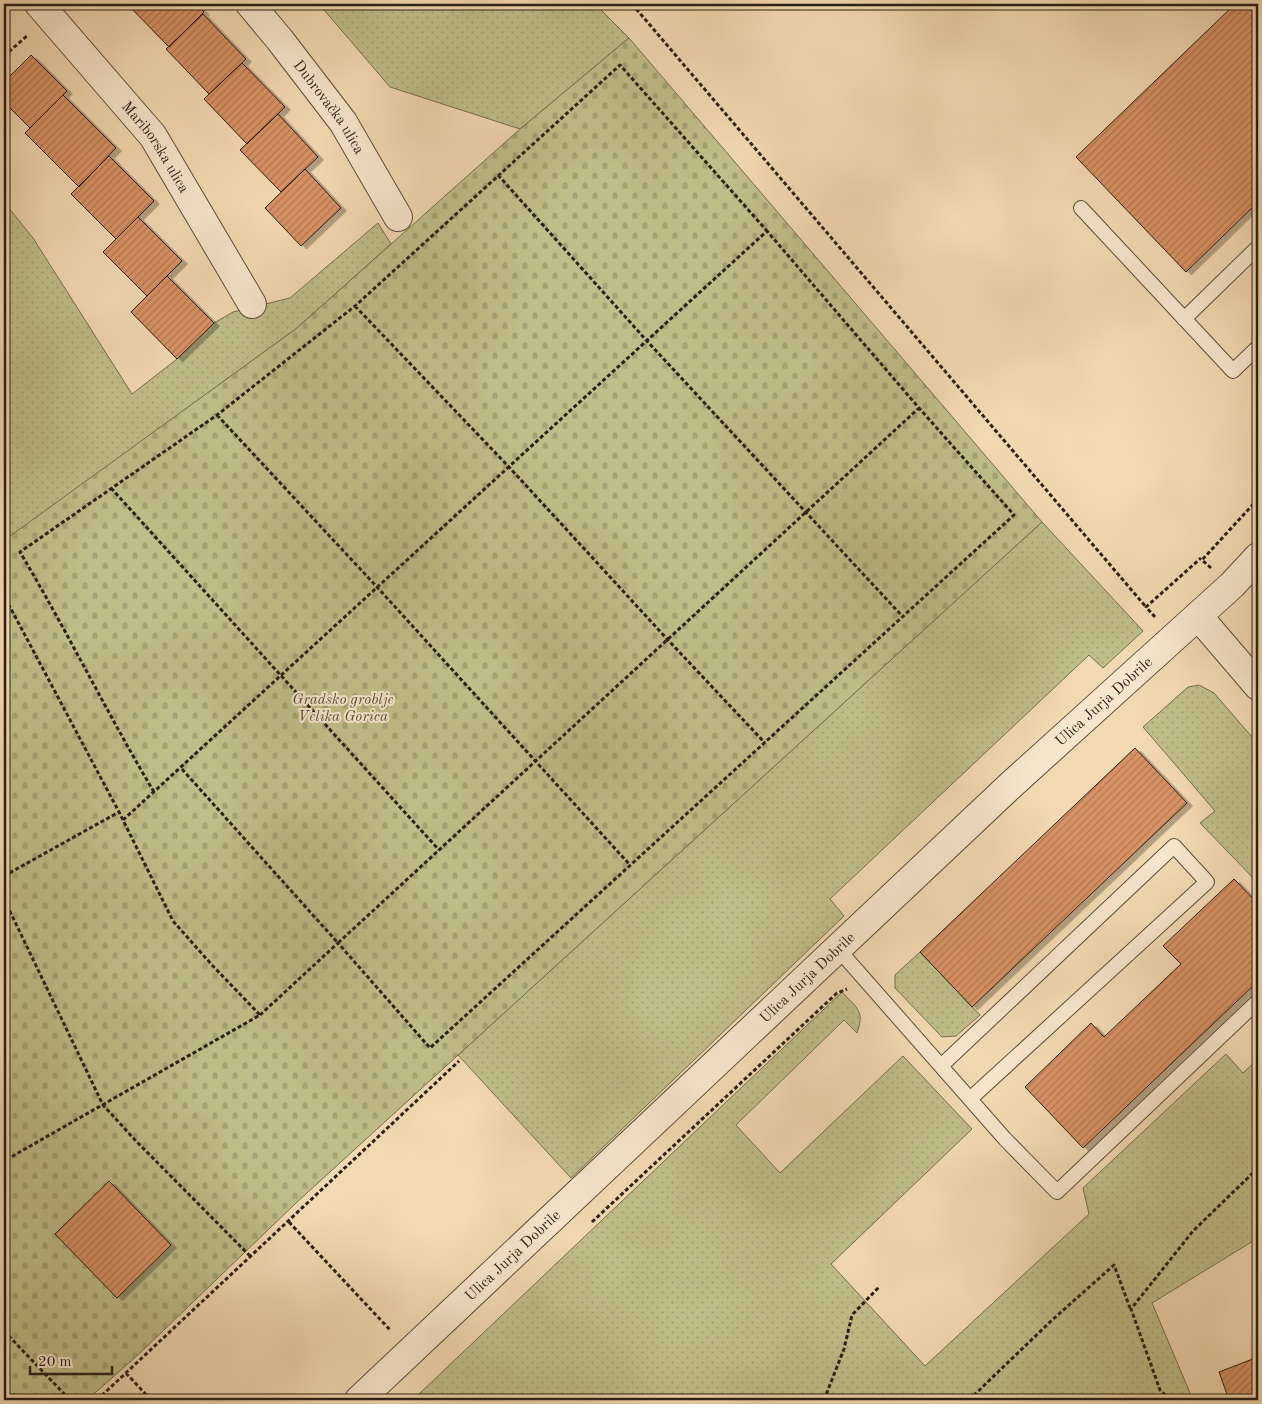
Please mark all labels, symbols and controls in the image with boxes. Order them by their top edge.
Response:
street label: Dubrovačka ulica [290,58,366,158]
street label: Mariborska ulica [118,99,191,197]
street label: Ulica Jurja Dobrile [1053,655,1156,750]
park label: Gradsko groblje Velika Gorica [292,693,394,725]
street label: Ulica Jurja Dobrile [758,930,859,1027]
street label: Ulica Jurja Dobrile [463,1208,564,1305]
scale bar [30,1344,112,1376]
text: 20 m [38,1355,72,1370]

